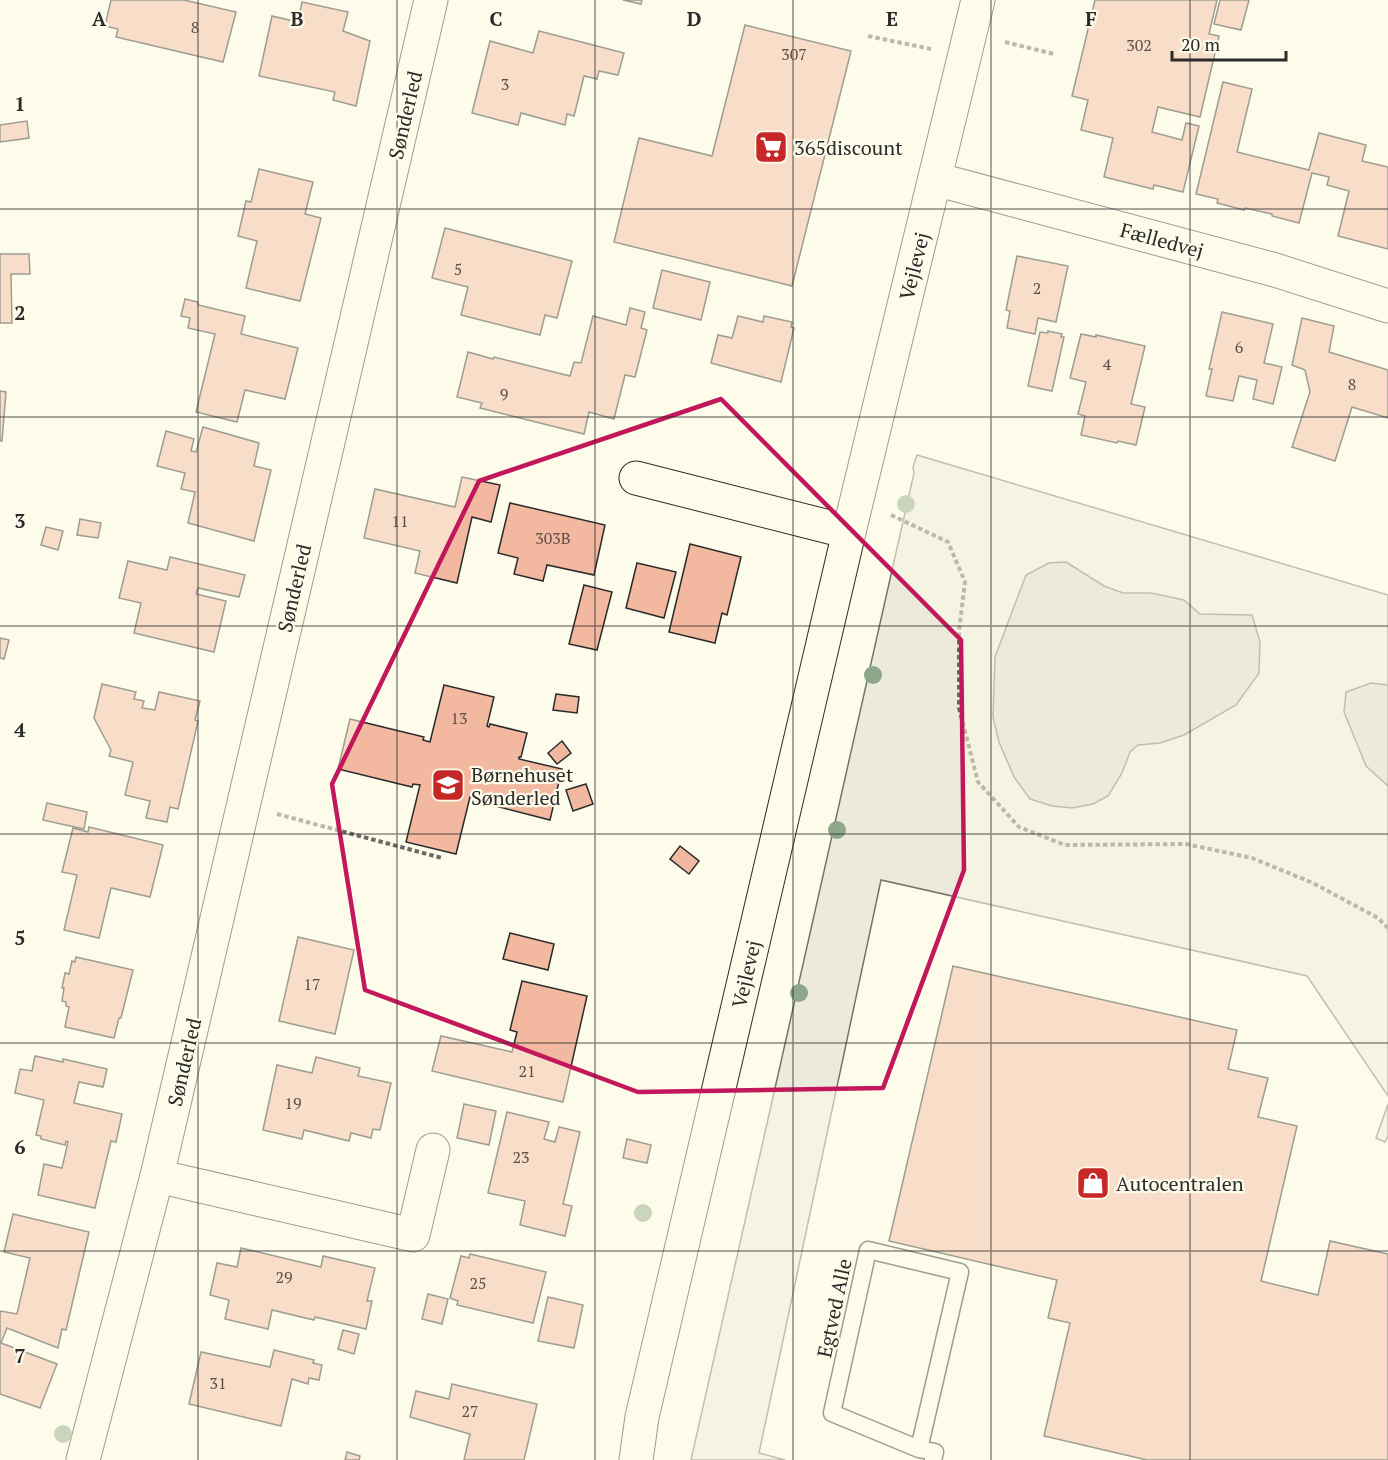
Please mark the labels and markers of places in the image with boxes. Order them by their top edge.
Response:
supermarket icon: 365discount [753,129,789,165]
place label: 365discount [794,134,903,161]
place label: Børnehuset Sønderled [471,761,574,811]
school or university icon: Børnehuset Sønderled [430,767,466,803]
shop icon: Autocentralen [1075,1165,1111,1201]
place label: Autocentralen [1116,1170,1244,1197]

